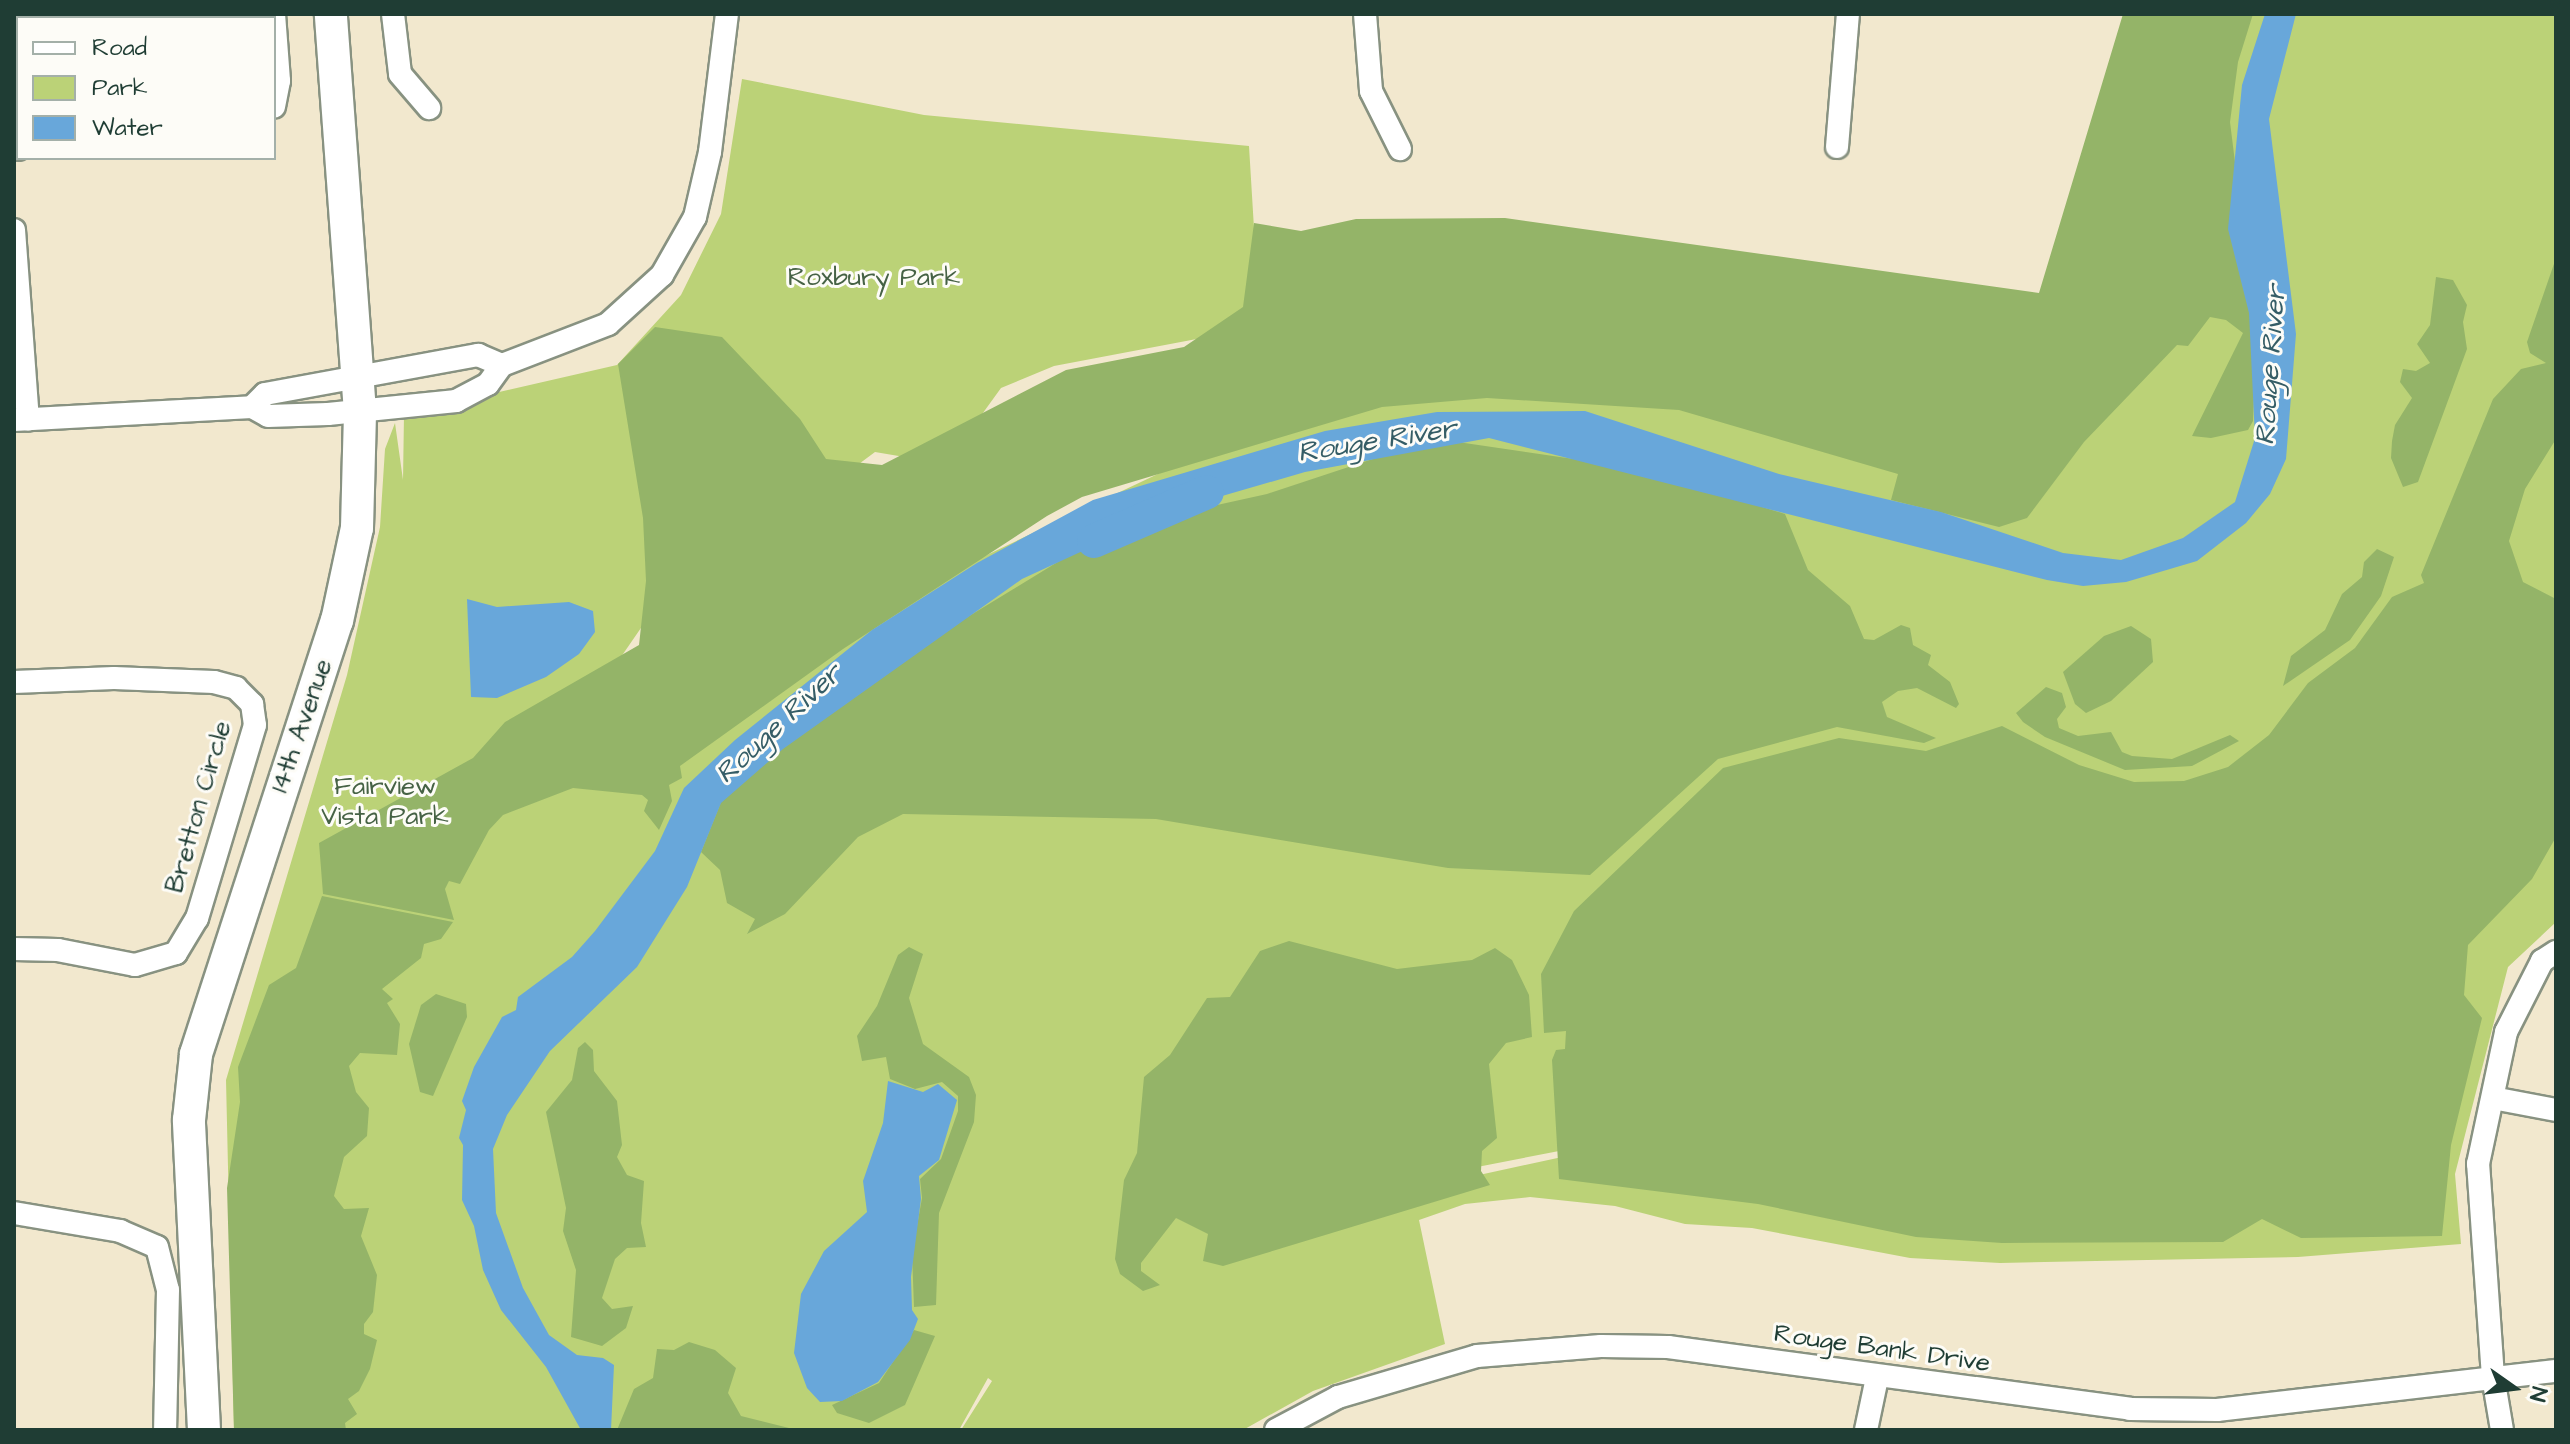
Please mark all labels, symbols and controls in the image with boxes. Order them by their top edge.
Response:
legend [16,16,276,160]
text: Road [92,31,147,65]
text: Park [92,71,148,105]
text: Water [92,111,163,145]
park label: Roxbury Park [788,262,960,294]
water label: Rouge River [2249,284,2293,446]
water label: Rouge River [1295,412,1459,470]
street label: 14th Avenue [265,655,339,797]
water label: Rouge River [709,657,849,791]
street label: Bretton Circle [160,718,238,896]
park label: Fairview Vista Park [321,771,449,832]
street label: Rouge Bank Drive [1772,1318,1992,1380]
north arrow [2474,1348,2554,1428]
text: N [2521,1383,2554,1404]

